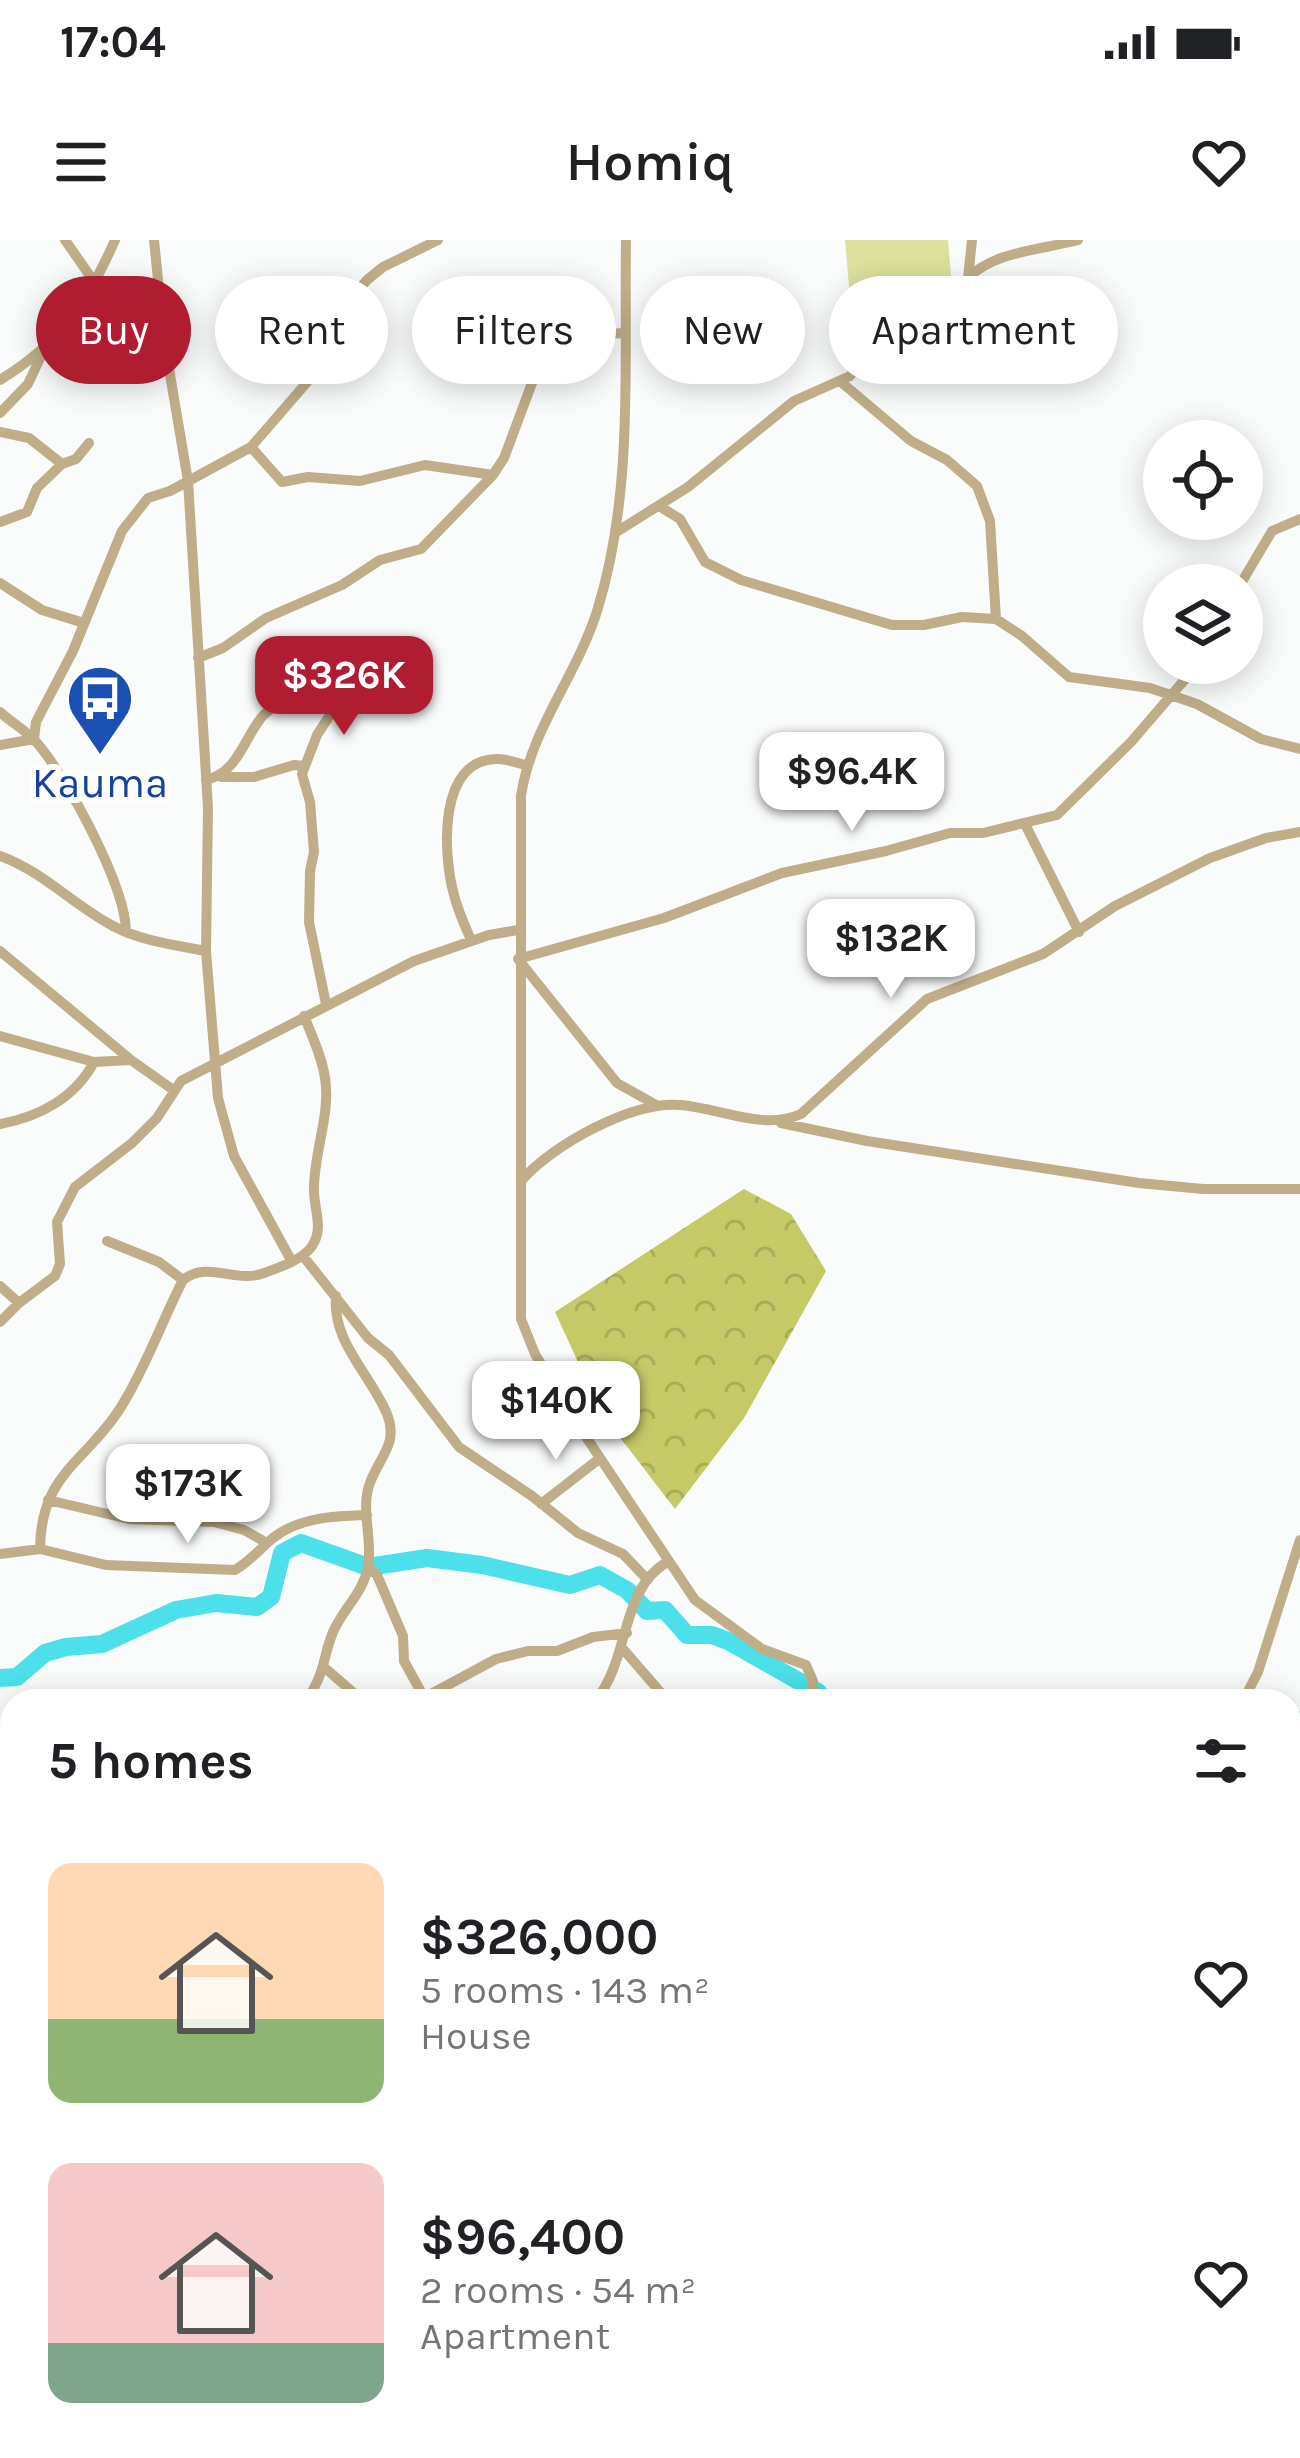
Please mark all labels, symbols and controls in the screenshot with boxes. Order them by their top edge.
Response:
text: 17:04 [60,16,166,68]
icon: menu [48,129,114,195]
icon: heart [1186,129,1252,195]
text: Homiq [566,130,734,194]
chip: Buy [36,276,191,384]
chip: Rent [215,276,388,384]
chip: Filters [412,276,616,384]
chip: New [640,276,805,384]
chip: Apartment [829,276,1118,384]
map controls [1143,420,1263,684]
button: locate [1143,420,1263,540]
button: layers [1143,564,1263,684]
pin: $326K [260,636,428,738]
text: $326K [282,652,406,698]
bus stop icon: Kauma [65,663,135,757]
pin: $96.4K [754,732,950,834]
text: $96.4K [786,748,918,794]
place label: Kauma [32,758,168,808]
pin: $132K [807,899,975,1001]
text: $132K [834,915,948,961]
pin: $140K [472,1361,640,1463]
text: $140K [499,1377,613,1423]
pin: $173K [104,1444,272,1546]
text: $173K [133,1460,243,1506]
icon: filters [1188,1728,1254,1794]
text: 5 homes [48,1731,254,1791]
text: $326,000 [420,1907,658,1967]
icon: home [144,1911,288,2055]
icon: heart [1188,1950,1254,2016]
text: 5 rooms · 143 m² [420,1967,710,2013]
text: House [420,2013,532,2059]
text: $96,400 [420,2207,625,2267]
icon: home [144,2211,288,2355]
icon: heart [1188,2250,1254,2316]
text: 2 rooms · 54 m² [420,2267,696,2313]
text: Apartment [420,2313,610,2359]

